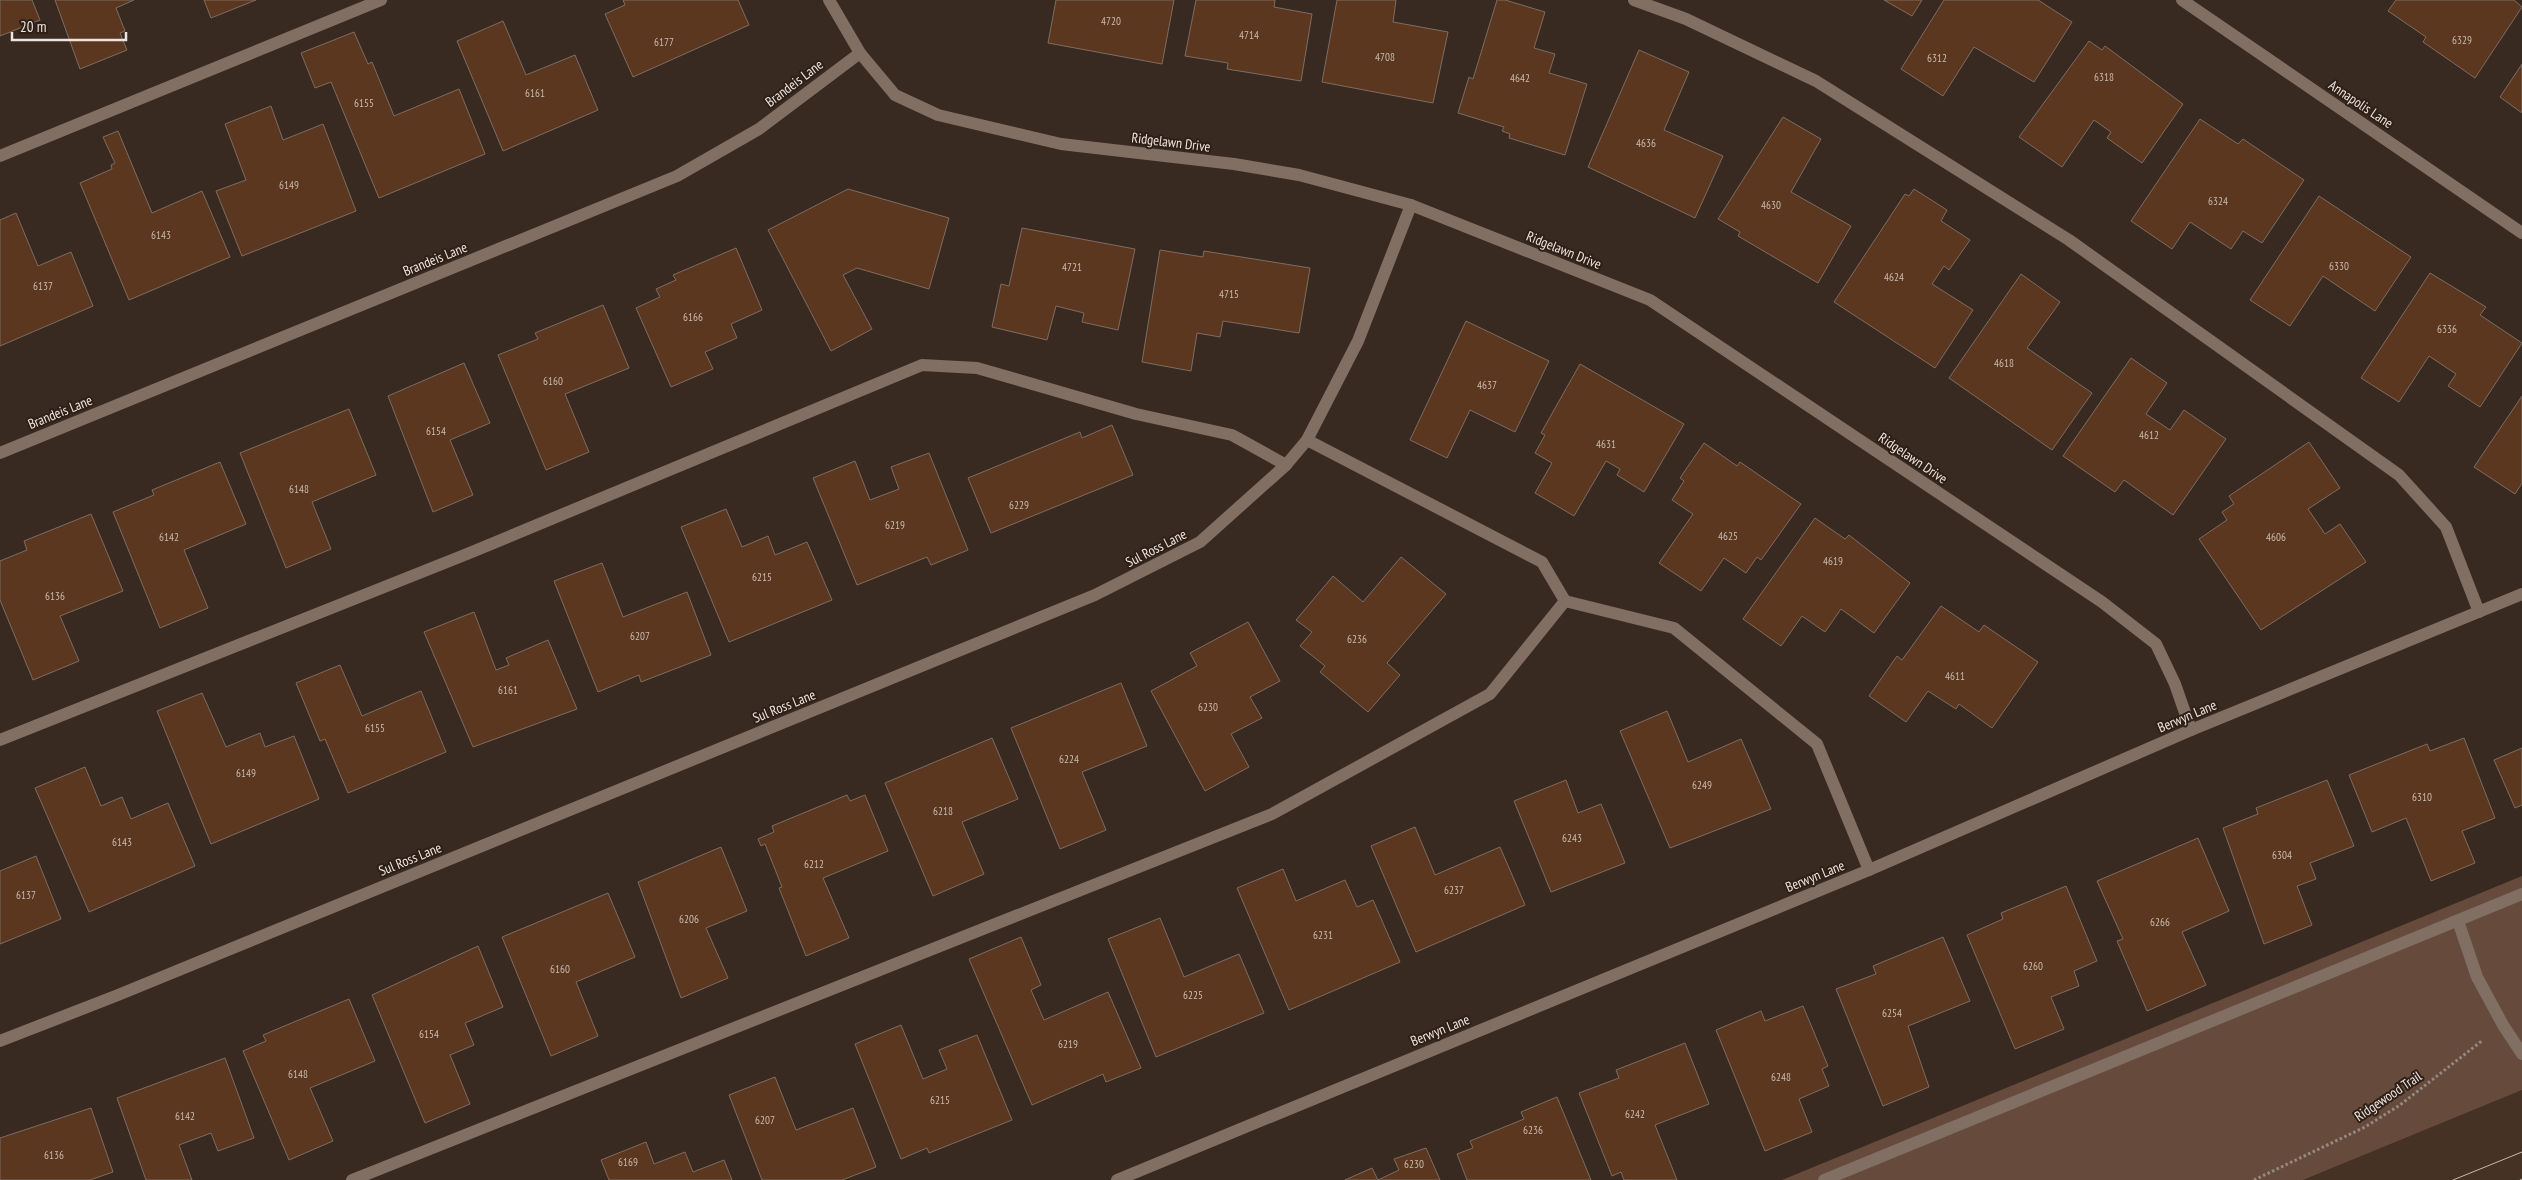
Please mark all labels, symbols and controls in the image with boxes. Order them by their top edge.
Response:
scale bar [12,10,126,42]
house number: 4720 [1101,14,1121,28]
text: 20 m [20,17,46,36]
house number: 4714 [1239,28,1259,42]
house number: 6329 [2452,33,2472,47]
house number: 6177 [654,35,674,49]
house number: 4708 [1375,50,1395,64]
house number: 6312 [1927,51,1947,65]
street label: Brandeis Lane [761,55,827,111]
house number: 6318 [2094,70,2114,84]
house number: 4642 [1510,71,1530,85]
street label: Annapolis Lane [2325,76,2397,132]
house number: 6161 [525,86,545,100]
house number: 6155 [354,96,374,110]
street label: Ridgelawn Drive [1131,128,1212,156]
house number: 4636 [1636,136,1656,150]
house number: 6149 [279,178,299,192]
house number: 6324 [2208,194,2228,208]
house number: 4630 [1761,198,1781,212]
street label: Ridgelawn Drive [1524,227,1604,273]
house number: 6143 [151,228,171,242]
street label: Brandeis Lane [400,238,470,280]
house number: 6330 [2329,259,2349,273]
house number: 4721 [1062,260,1082,274]
house number: 4624 [1884,270,1904,284]
house number: 6137 [33,279,53,293]
house number: 4715 [1219,287,1239,301]
house number: 6166 [683,310,703,324]
house number: 6336 [2437,322,2457,336]
house number: 4618 [1994,356,2014,370]
house number: 6160 [543,374,563,388]
house number: 4637 [1477,378,1497,392]
street label: Brandeis Lane [25,391,95,433]
house number: 6154 [426,424,446,438]
street label: Ridgelawn Drive [1875,428,1951,488]
house number: 4612 [2139,428,2159,442]
house number: 4631 [1596,437,1616,451]
house number: 6148 [289,482,309,496]
house number: 6229 [1009,498,1029,512]
house number: 6219 [885,518,905,532]
street label: Sul Ross Lane [1122,525,1190,571]
house number: 4625 [1718,529,1738,543]
house number: 6142 [159,530,179,544]
house number: 4606 [2266,530,2286,544]
house number: 4619 [1823,554,1843,568]
house number: 6215 [752,570,772,584]
house number: 6136 [45,589,65,603]
house number: 6207 [630,629,650,643]
house number: 6236 [1347,632,1367,646]
house number: 4611 [1945,669,1965,683]
house number: 6161 [498,683,518,697]
street label: Sul Ross Lane [750,685,818,727]
street label: Berwyn Lane [2155,695,2219,736]
house number: 6230 [1198,700,1218,714]
house number: 6155 [365,721,385,735]
house number: 6224 [1059,752,1079,766]
house number: 6149 [236,766,256,780]
house number: 6249 [1692,778,1712,792]
house number: 6310 [2412,790,2432,804]
house number: 6218 [933,804,953,818]
house number: 6243 [1562,831,1582,845]
house number: 6143 [112,835,132,849]
street label: Sul Ross Lane [376,838,444,880]
house number: 6304 [2272,848,2292,862]
street label: Berwyn Lane [1783,856,1847,896]
house number: 6212 [804,857,824,871]
house number: 6237 [1444,883,1464,897]
house number: 6137 [16,888,36,902]
house number: 6206 [679,912,699,926]
house number: 6266 [2150,915,2170,929]
house number: 6231 [1313,928,1333,942]
house number: 6260 [2023,959,2043,973]
house number: 6160 [550,962,570,976]
house number: 6225 [1183,988,1203,1002]
house number: 6254 [1882,1006,1902,1020]
street label: Berwyn Lane [1408,1010,1472,1050]
house number: 6154 [419,1027,439,1041]
house number: 6219 [1058,1037,1078,1051]
house number: 6148 [288,1067,308,1081]
street label: Ridgewood Trail [2351,1067,2426,1125]
house number: 6248 [1771,1070,1791,1084]
house number: 6215 [930,1093,950,1107]
house number: 6242 [1625,1107,1645,1121]
house number: 6142 [175,1109,195,1123]
house number: 6207 [755,1113,775,1127]
house number: 6236 [1523,1123,1543,1137]
house number: 6136 [44,1148,64,1162]
house number: 6169 [618,1155,638,1169]
house number: 6230 [1404,1157,1424,1171]

